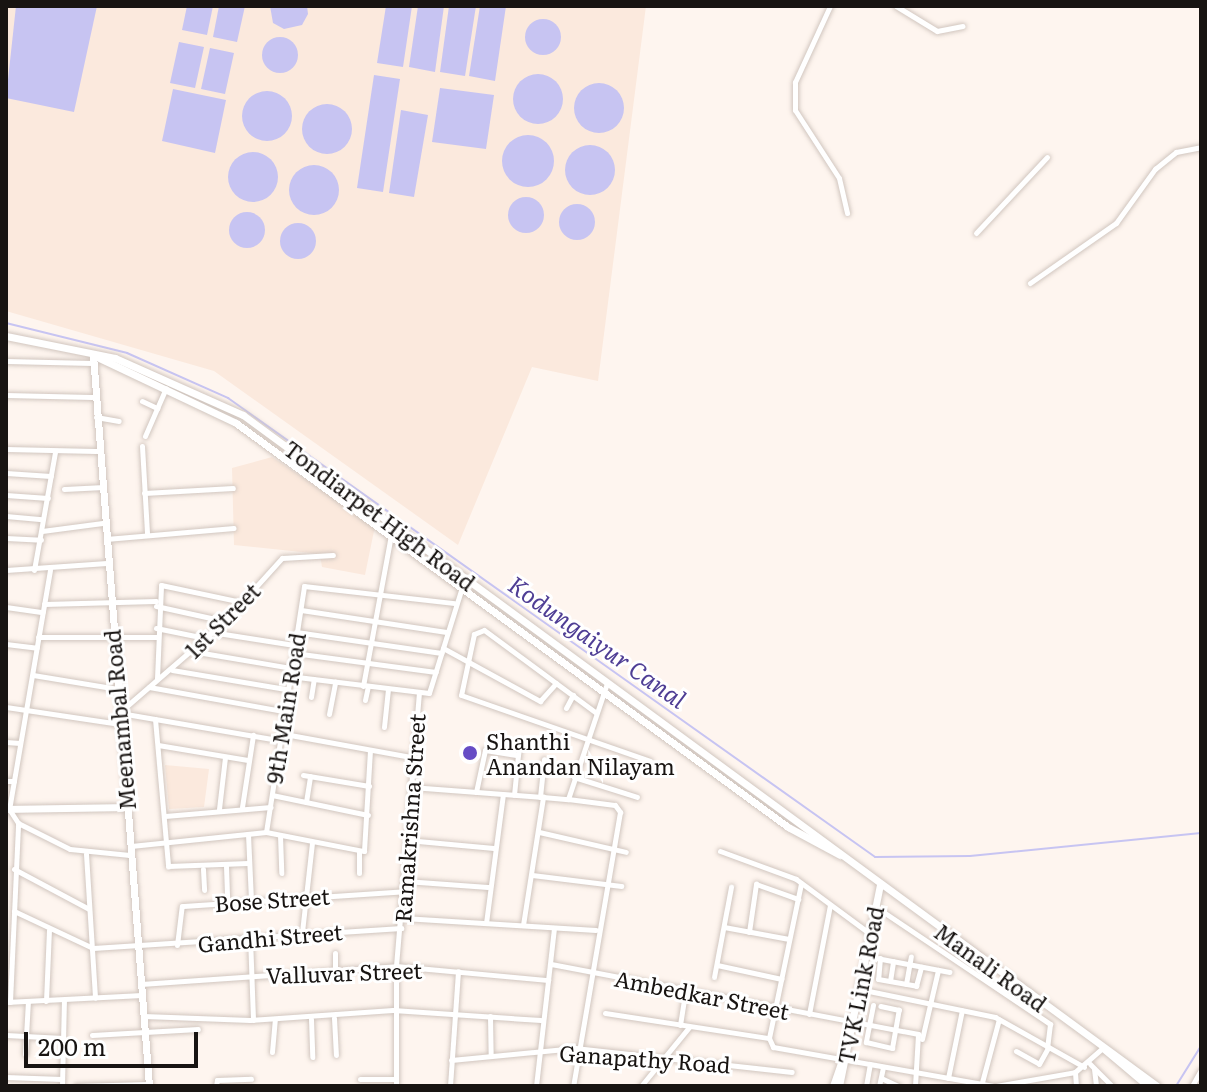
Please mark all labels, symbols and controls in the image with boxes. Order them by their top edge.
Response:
street label: Tondiarpet High Road [279,434,481,596]
water label: Kodungaiyur Canal [504,569,692,713]
street label: 1st Street [179,577,265,663]
street label: Meenambal Road [98,628,140,812]
street label: 9th Main Road [260,631,310,785]
street label: Ramakrishna Street [389,713,429,923]
place label: Shanthi Anandan Nilayam [486,727,675,778]
marker: Shanthi Anandan Nilayam [461,744,479,762]
street label: Bose Street [213,882,331,916]
street label: TVK Link Road [832,904,888,1066]
street label: Manali Road [930,917,1052,1017]
street label: Gandhi Street [196,918,344,956]
street label: Valluvar Street [265,956,423,988]
street label: Ambedkar Street [612,964,792,1024]
scale bar [28,1016,202,1066]
text: 200 m [38,1028,106,1063]
street label: Ganapathy Road [558,1039,732,1077]

